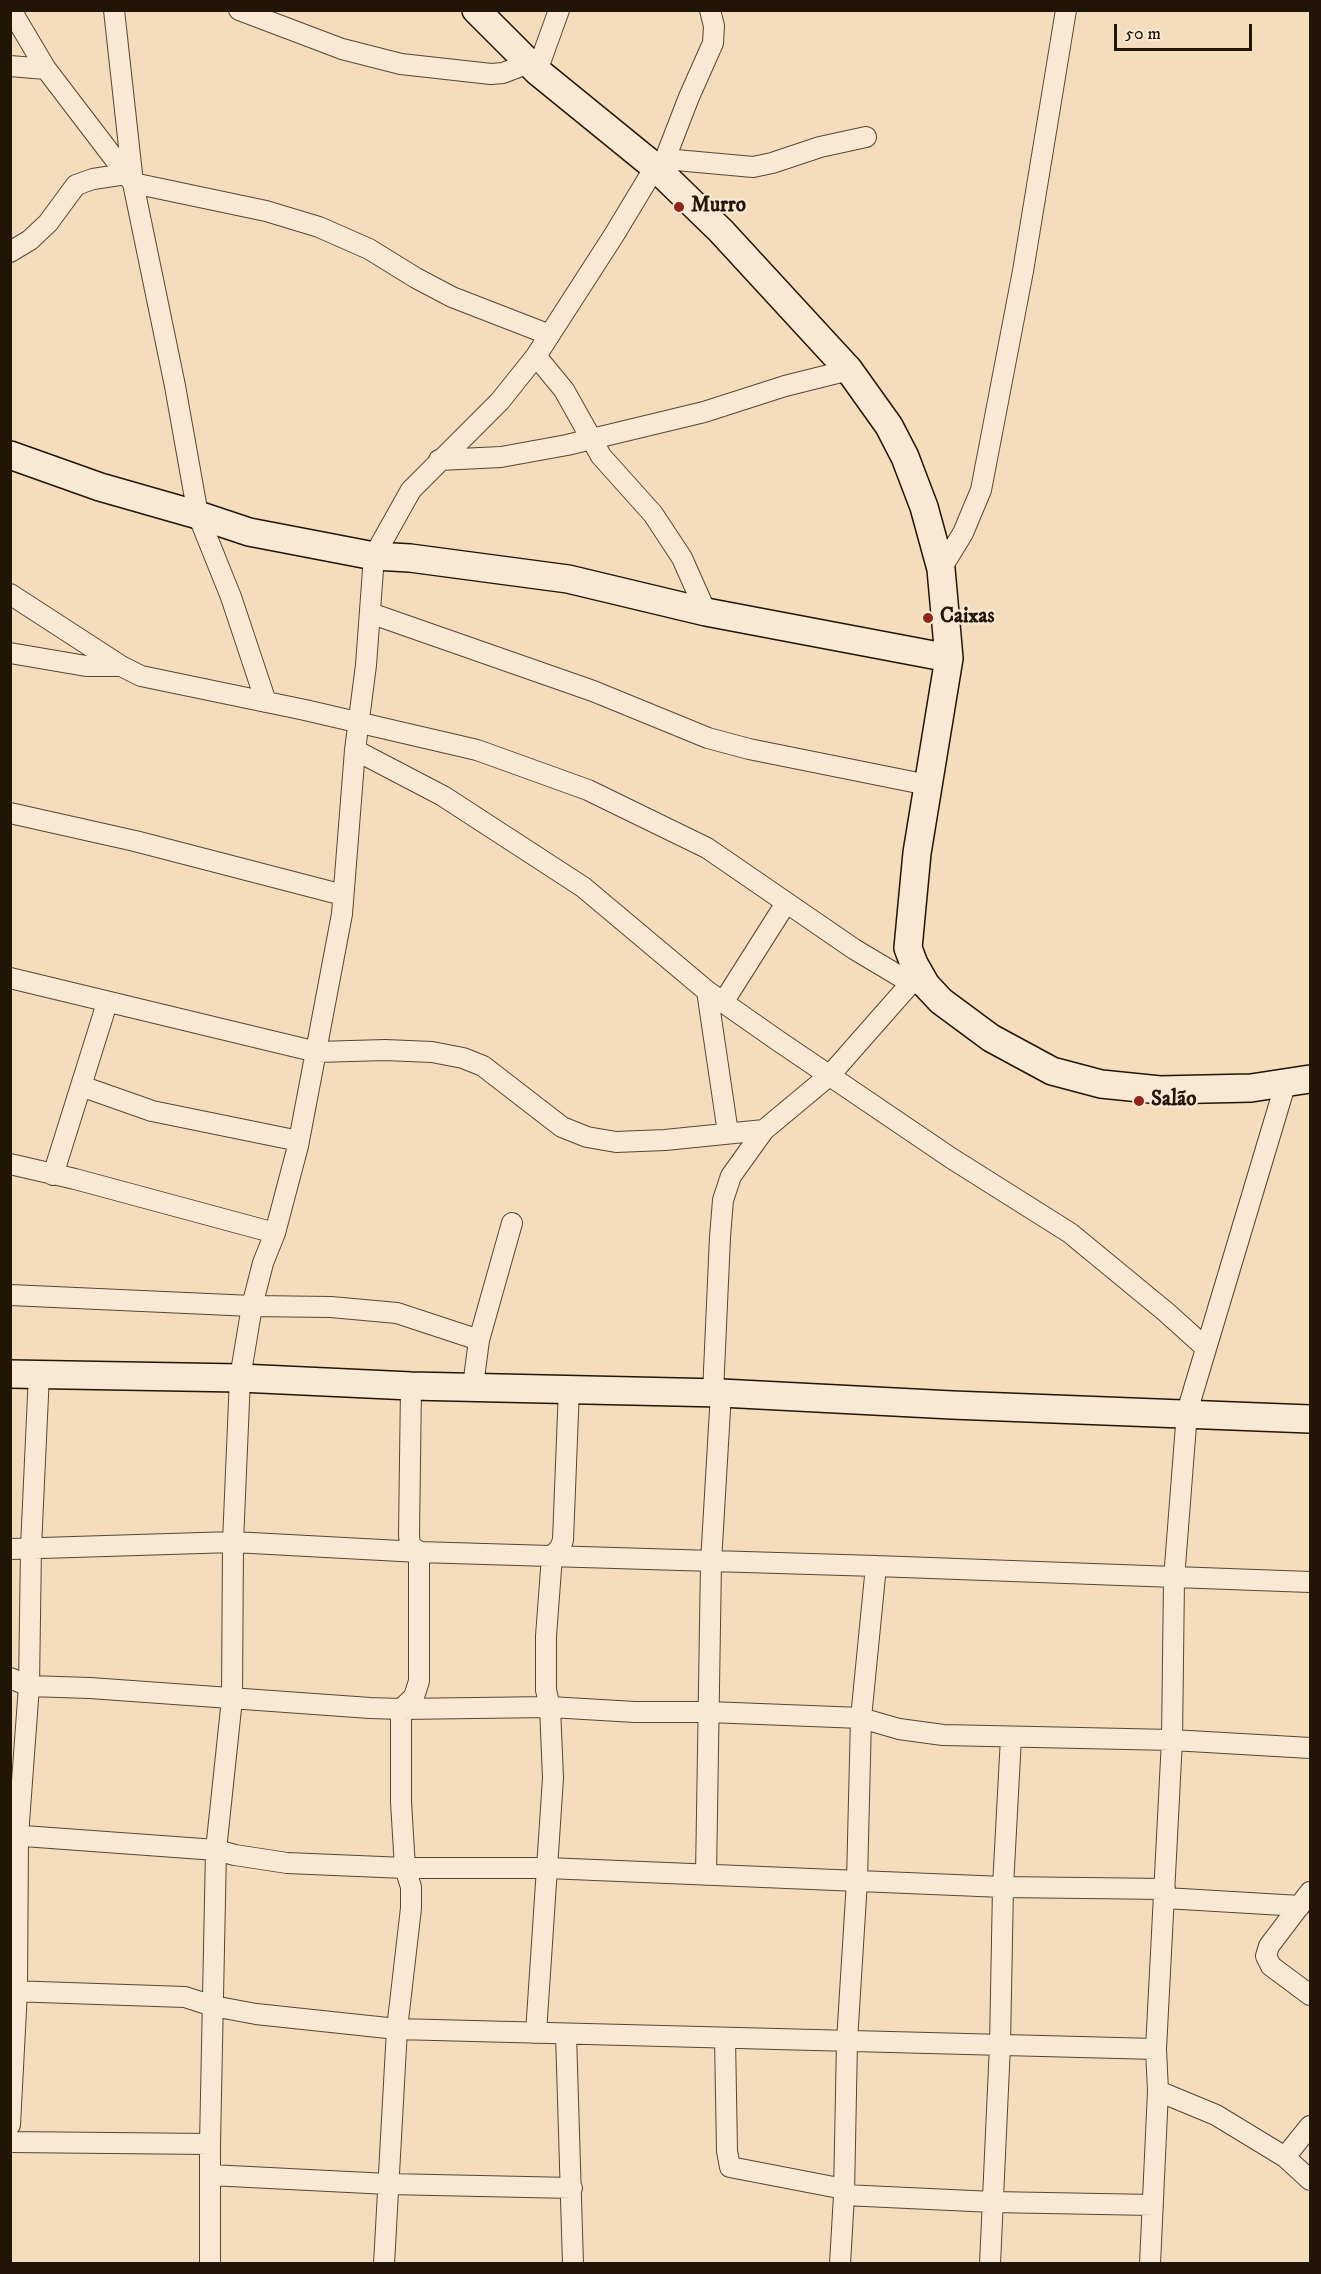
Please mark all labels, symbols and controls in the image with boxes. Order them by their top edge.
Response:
scale bar [1117,12,1255,50]
text: 50 m [1125,23,1161,45]
place label: Murro [691,194,746,220]
marker: Murro [672,200,686,214]
place label: Caixas [940,605,995,631]
marker: Caixas [921,611,935,625]
place label: Salão [1151,1088,1196,1114]
marker: Salão [1132,1094,1146,1108]

